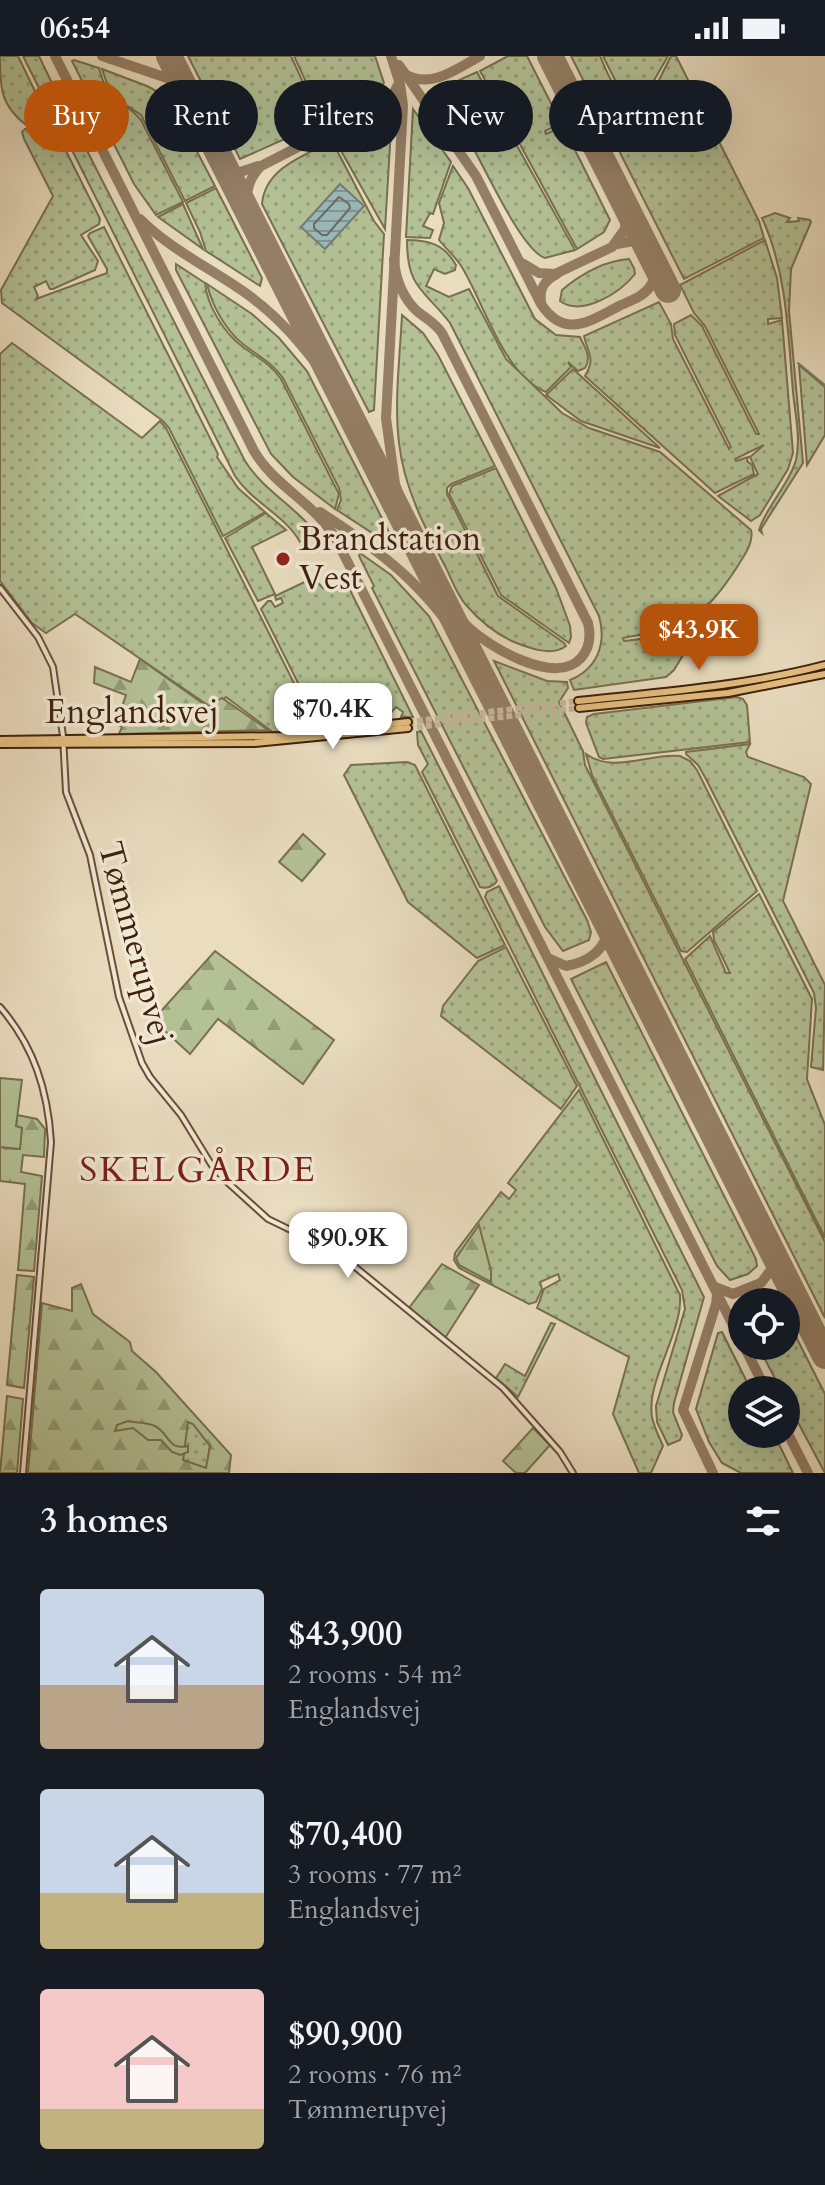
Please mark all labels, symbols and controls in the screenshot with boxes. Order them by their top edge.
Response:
text: 06:54 [40,8,110,49]
chip: Buy [24,80,129,152]
chip: Rent [145,80,258,152]
chip: Filters [274,80,402,152]
chip: New [418,80,533,152]
chip: Apartment [549,80,732,152]
place label: Brandstation Vest [299,516,481,601]
marker: Brandstation Vest [274,550,292,568]
pin: $43.9K [634,604,764,672]
text: $43.9K [658,612,740,647]
pin: $70.4K [268,683,398,751]
street label: Englandsvej [45,689,219,735]
text: $70.4K [292,691,374,726]
street label: Tømmerupvej [87,836,185,1050]
district label: SKELGÅRDE [79,1145,317,1194]
pin: $90.9K [283,1212,413,1280]
text: $90.9K [307,1220,389,1255]
map controls [728,1288,800,1448]
button: locate [728,1288,800,1360]
button: layers [728,1376,800,1448]
text: 3 homes [40,1498,168,1544]
icon: filters [741,1499,785,1543]
text: $43,900 [288,1611,402,1657]
icon: home [104,1621,200,1717]
text: 2 rooms · 54 m² [288,1657,461,1692]
text: Englandsvej [288,1692,421,1727]
text: $70,400 [288,1811,402,1857]
icon: home [104,1821,200,1917]
text: 3 rooms · 77 m² [288,1857,461,1892]
text: Englandsvej [288,1892,421,1927]
text: $90,900 [288,2011,402,2057]
icon: home [104,2021,200,2117]
text: 2 rooms · 76 m² [288,2057,461,2092]
text: Tømmerupvej [288,2092,447,2127]

